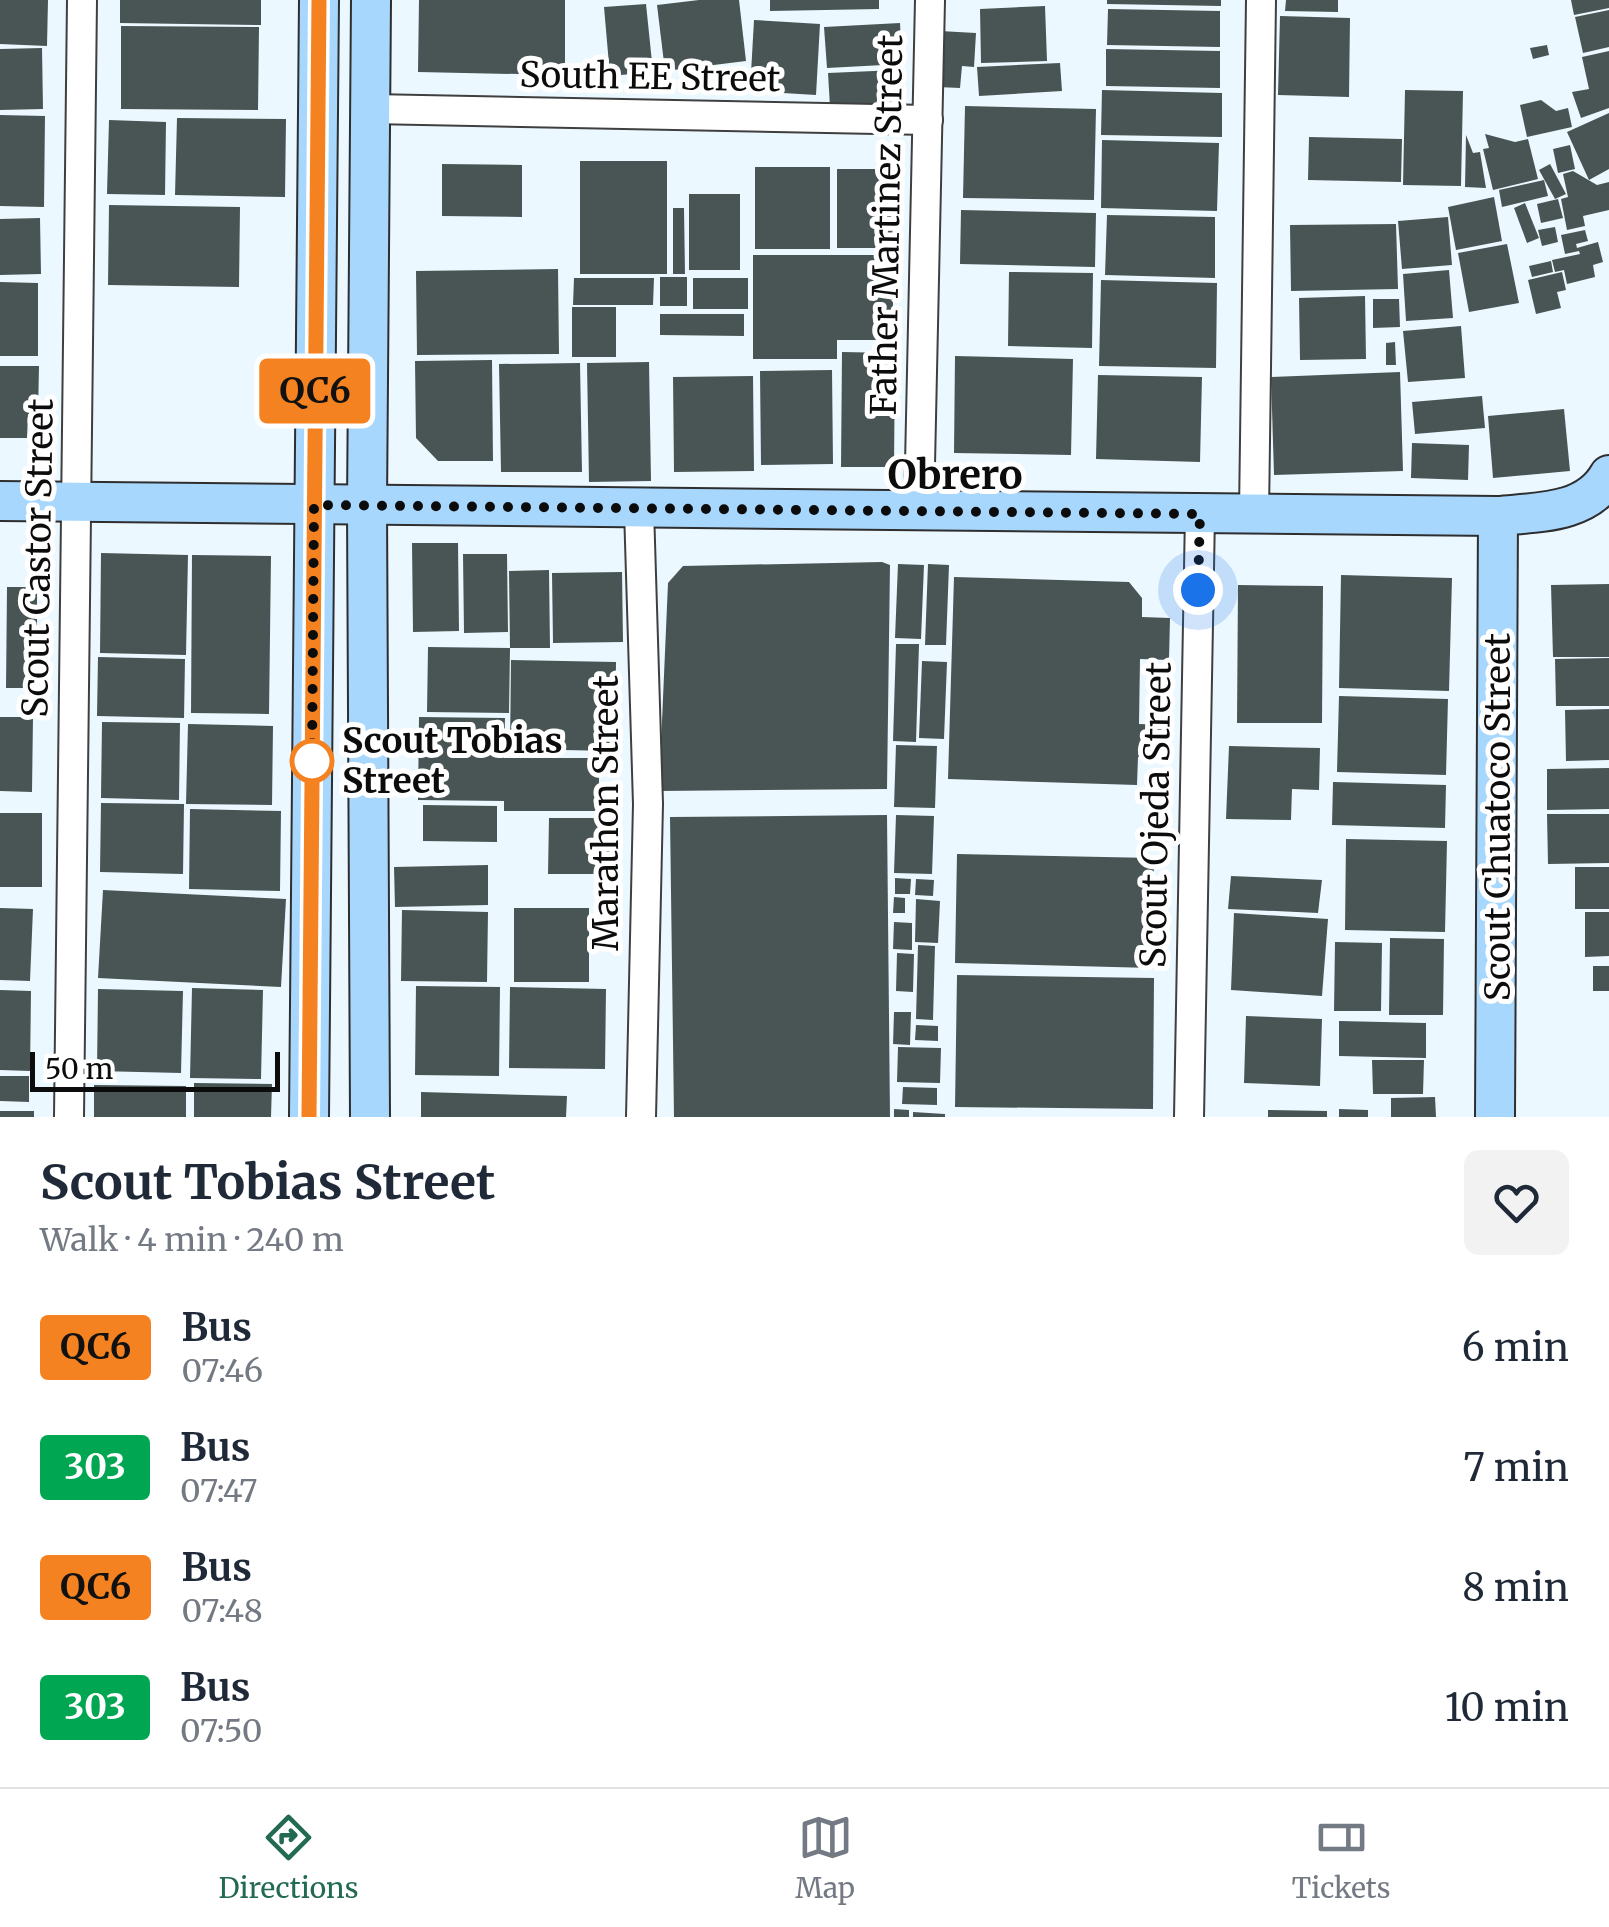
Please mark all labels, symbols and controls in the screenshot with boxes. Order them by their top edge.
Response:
street label: Father Martinez Street [862,34,912,416]
street label: South EE Street [519,53,781,101]
line badge: QC6 [258,358,372,424]
text: QC6 [279,369,351,413]
street label: Scout Castor Street [13,398,63,718]
district label: Obrero [888,450,1023,500]
your location [1173,565,1223,615]
street label: Scout Chuatoco Street [1476,632,1520,1001]
street label: Scout Ojeda Street [1131,661,1181,968]
street label: Marathon Street [584,675,628,951]
place label: Scout Tobias Street [342,719,563,803]
marker: Scout Tobias Street [291,740,333,782]
scale bar [30,1047,280,1092]
text: 50 m [45,1051,113,1087]
button: heart [1464,1150,1569,1255]
text: Scout Tobias Street [40,1152,495,1212]
text: Walk · 4 min · 240 m [40,1220,344,1260]
text: Bus [181,1304,252,1351]
text: 6 min [1462,1324,1569,1371]
text: QC6 [60,1325,131,1369]
text: 07:46 [181,1351,263,1391]
text: Bus [180,1424,250,1471]
text: 7 min [1463,1444,1569,1491]
text: 303 [64,1445,126,1489]
text: 07:47 [180,1471,258,1511]
text: Bus [181,1544,252,1591]
text: 8 min [1462,1564,1569,1611]
text: QC6 [60,1565,131,1609]
text: 07:48 [181,1591,263,1631]
text: Bus [180,1664,250,1711]
text: 10 min [1445,1684,1569,1731]
text: 303 [64,1685,126,1729]
text: 07:50 [180,1711,262,1751]
tab: Directions [218,1810,358,1906]
tab: Map [795,1810,855,1906]
tab: Tickets [1292,1810,1391,1906]

